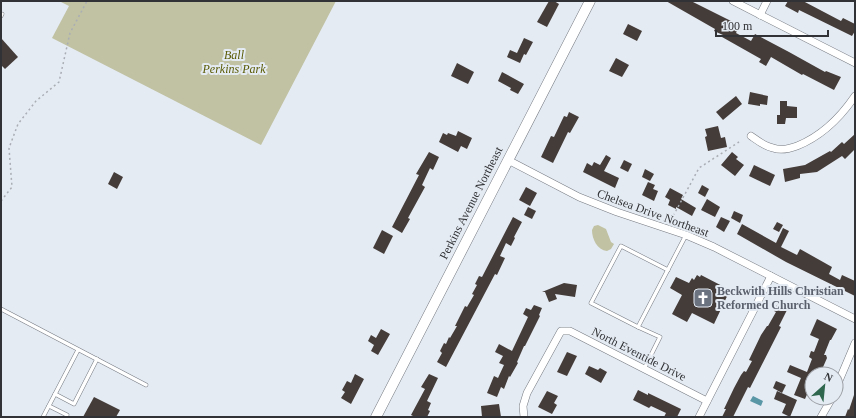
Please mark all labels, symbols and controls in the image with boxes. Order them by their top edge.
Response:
scale bar [716,12,828,38]
text: 100 m [722,19,753,33]
park label: Ball Perkins Park [202,48,266,76]
street label: Perkins Avenue Northeast [437,144,506,262]
street label: Chelsea Drive Northeast [595,186,711,240]
place label: Beckwith Hills Christian Reformed Church [717,284,844,312]
church icon: Beckwith Hills Christian Reformed Church [692,287,714,309]
street label: North Eventide Drive [590,324,688,384]
north arrow [804,366,844,406]
text: N [822,370,835,384]

